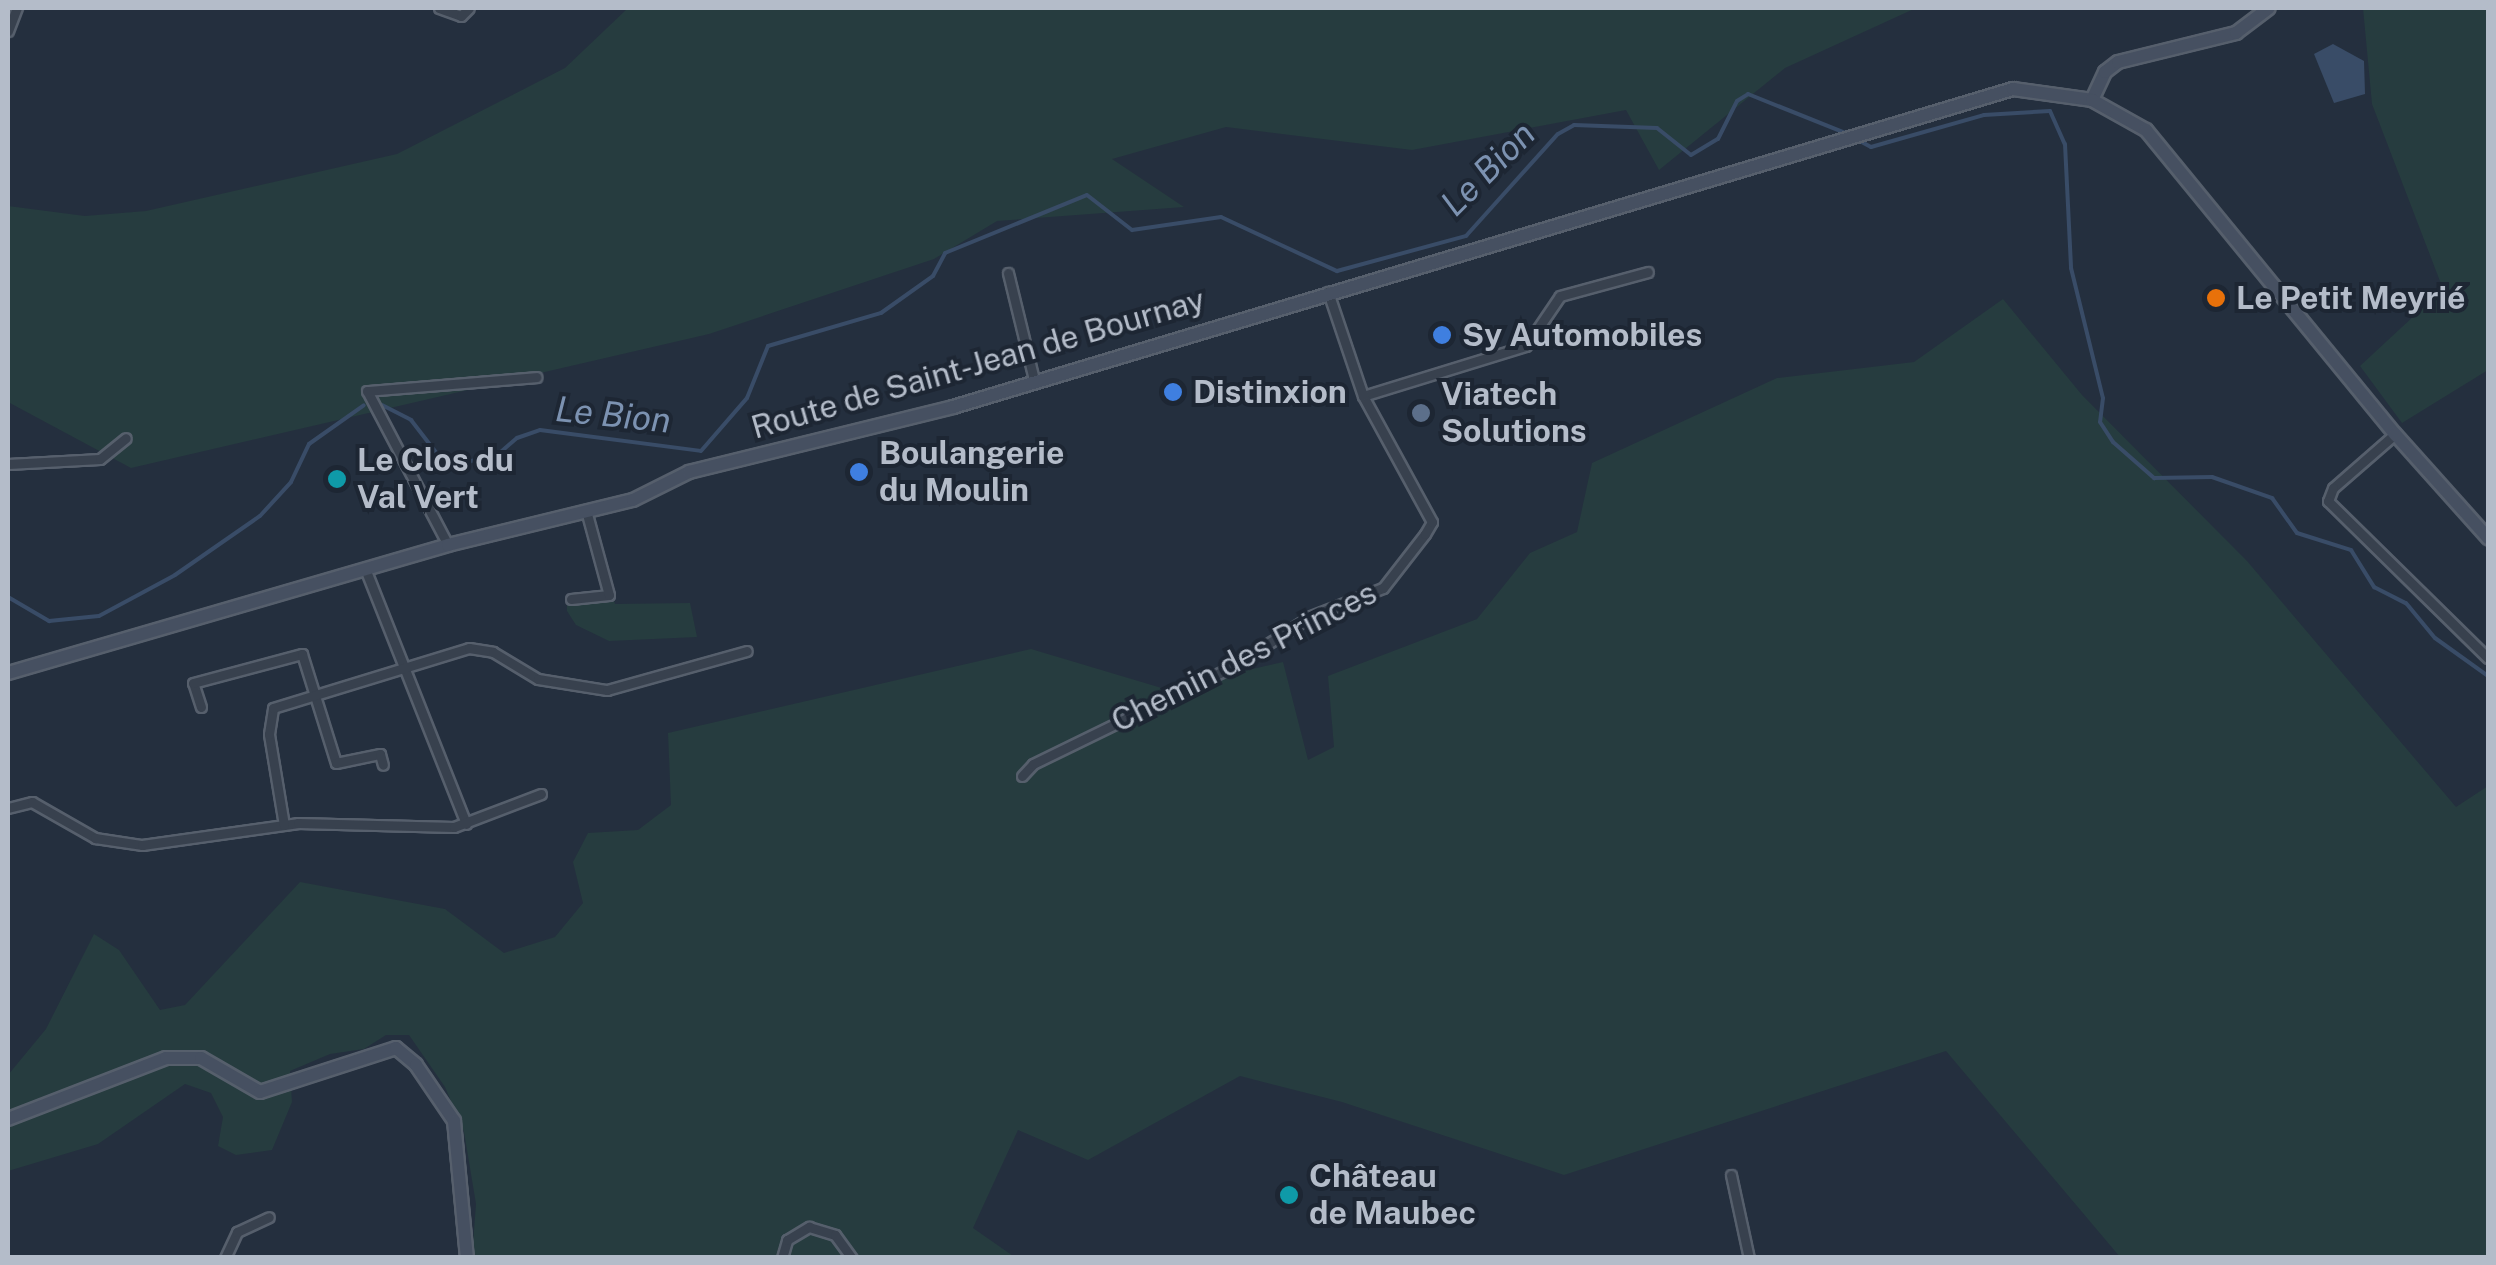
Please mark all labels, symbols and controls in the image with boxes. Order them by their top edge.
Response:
water label: Le Bion [1432,113,1544,225]
place label: Le Petit Meyrié [2236,279,2466,317]
street label: Route de Saint-Jean de Bournay [746,281,1210,447]
marker: Le Petit Meyrié [2205,287,2227,309]
place label: Sy Automobiles [1462,316,1703,354]
marker: Sy Automobiles [1431,324,1453,346]
place label: Distinxion [1193,373,1347,411]
place label: Viatech Solutions [1441,376,1587,451]
marker: Distinxion [1162,381,1184,403]
water label: Le Bion [553,388,673,442]
marker: Viatech Solutions [1410,402,1432,424]
place label: Boulangerie du Moulin [879,435,1064,510]
place label: Le Clos du Val Vert [357,442,514,517]
marker: Boulangerie du Moulin [848,461,870,483]
marker: Le Clos du Val Vert [326,468,348,490]
street label: Chemin des Princes [1105,573,1383,741]
place label: Château de Maubec [1309,1158,1476,1233]
marker: Château de Maubec [1278,1184,1300,1206]

